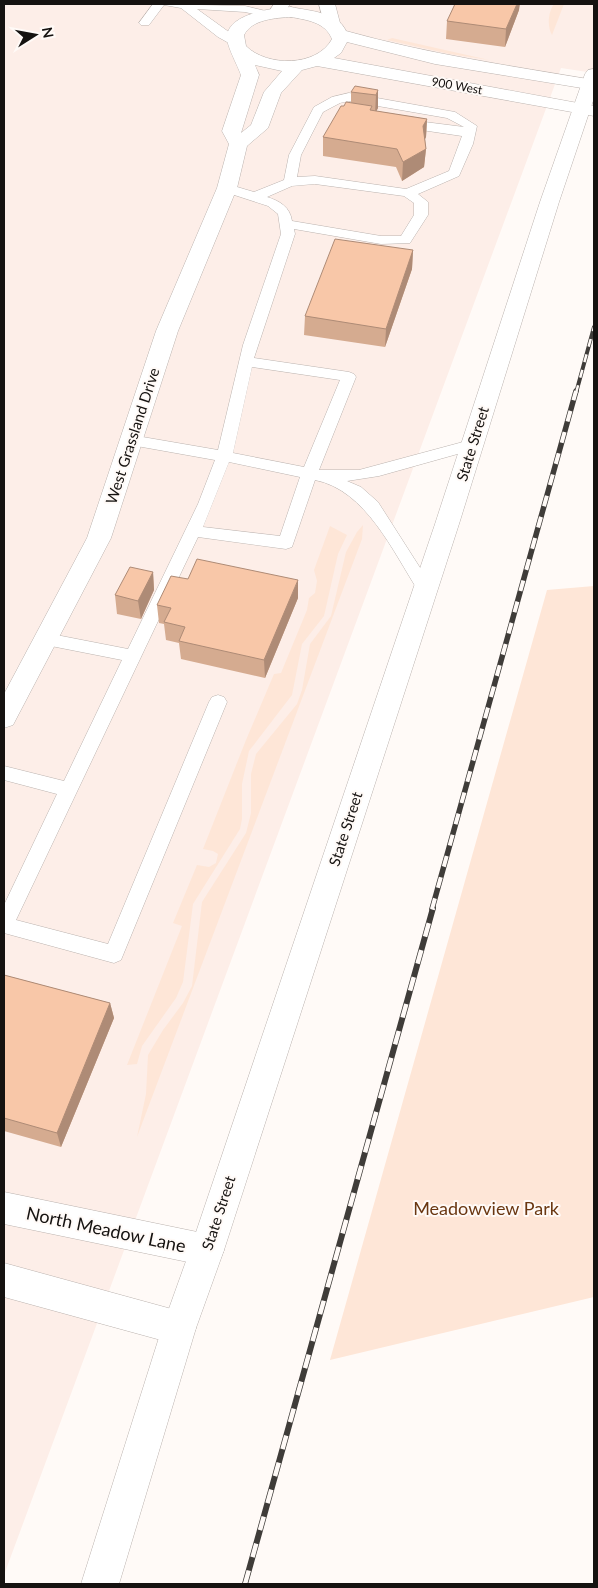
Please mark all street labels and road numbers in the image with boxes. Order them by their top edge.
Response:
street label: 900 West [430,74,484,97]
street label: West Grassland Drive [102,365,163,506]
street label: State Street [452,404,492,483]
street label: State Street [325,789,366,868]
street label: State Street [198,1173,239,1252]
street label: North Meadow Lane [24,1201,188,1257]

